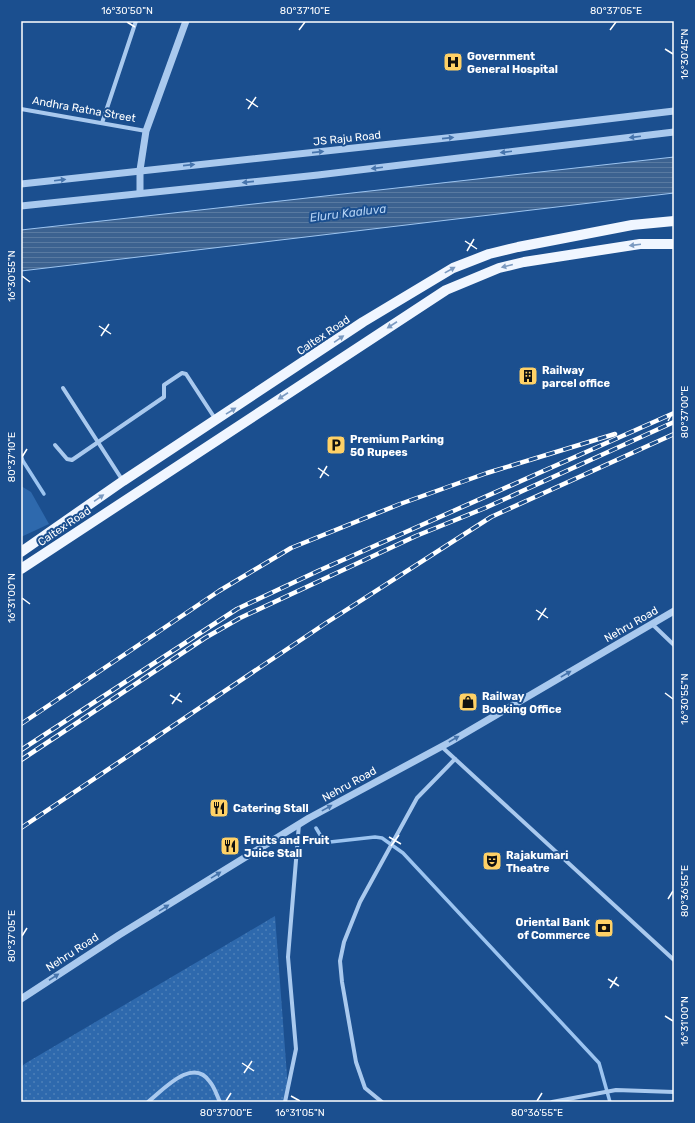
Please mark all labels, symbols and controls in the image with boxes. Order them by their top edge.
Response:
text: 16°30'50"N [101,5,153,17]
text: 80°37'10"E [280,5,330,17]
text: 80°37'05"E [590,5,642,17]
text: 16°30'45"N [679,28,691,80]
place label: Government General Hospital [467,50,558,76]
hospital icon: Government General Hospital [442,51,464,73]
street label: Andhra Ratna Street [31,94,137,125]
street label: JS Raju Road [313,128,382,149]
one-way arrow [629,134,641,140]
one-way arrow [441,135,454,141]
one-way arrow [312,148,324,155]
one-way arrow [500,149,512,156]
one-way arrow [183,162,195,168]
one-way arrow [371,165,383,171]
one-way arrow [54,176,66,183]
one-way arrow [242,179,254,185]
water label: Eluru Kaaluva [309,201,387,225]
one-way arrow [629,242,641,248]
text: 16°30'55"N [6,250,18,302]
one-way arrow [501,263,513,269]
one-way arrow [444,267,456,274]
street label: Caltex Road [294,313,352,358]
one-way arrow [387,321,397,329]
one-way arrow [334,335,344,343]
place label: Railway parcel office [542,364,610,390]
building icon: Railway parcel office [517,365,539,387]
text: 80°37'00"E [679,386,691,438]
one-way arrow [278,392,288,400]
one-way arrow [225,407,237,414]
text: 80°37'10"E [6,432,18,482]
place label: Premium Parking 50 Rupees [350,433,444,459]
parking icon: Premium Parking 50 Rupees [325,434,347,456]
one-way arrow [94,494,104,502]
street label: Caltex Road [35,504,93,549]
text: 16°31'00"N [6,573,18,623]
street label: Nehru Road [602,604,661,645]
one-way arrow [560,671,572,678]
text: 16°30'55"N [679,673,691,725]
place label: Railway Booking Office [482,690,562,716]
shop icon: Railway Booking Office [457,691,479,713]
one-way arrow [448,736,460,743]
street label: Nehru Road [320,764,379,805]
restaurant icon: Catering Stall [208,797,230,819]
place label: Catering Stall [233,802,309,815]
one-way arrow [321,805,333,812]
place label: Fruits and Fruit Juice Stall [244,834,329,860]
restaurant icon: Fruits and Fruit Juice Stall [219,835,241,857]
place label: Rajakumari Theatre [506,849,568,875]
theatre icon: Rajakumari Theatre [481,850,503,872]
text: 80°36'55"E [679,865,691,917]
one-way arrow [210,872,222,879]
one-way arrow [158,904,169,911]
text: 80°37'05"E [6,910,18,962]
place label: Oriental Bank of Commerce [516,916,591,942]
bank icon: Oriental Bank of Commerce [593,917,615,939]
street label: Nehru Road [44,931,101,974]
one-way arrow [48,974,60,981]
text: 16°31'00"N [679,996,691,1046]
text: 80°37'00"E [200,1107,252,1119]
text: 16°31'05"N [275,1107,325,1119]
text: 80°36'55"E [511,1107,563,1119]

